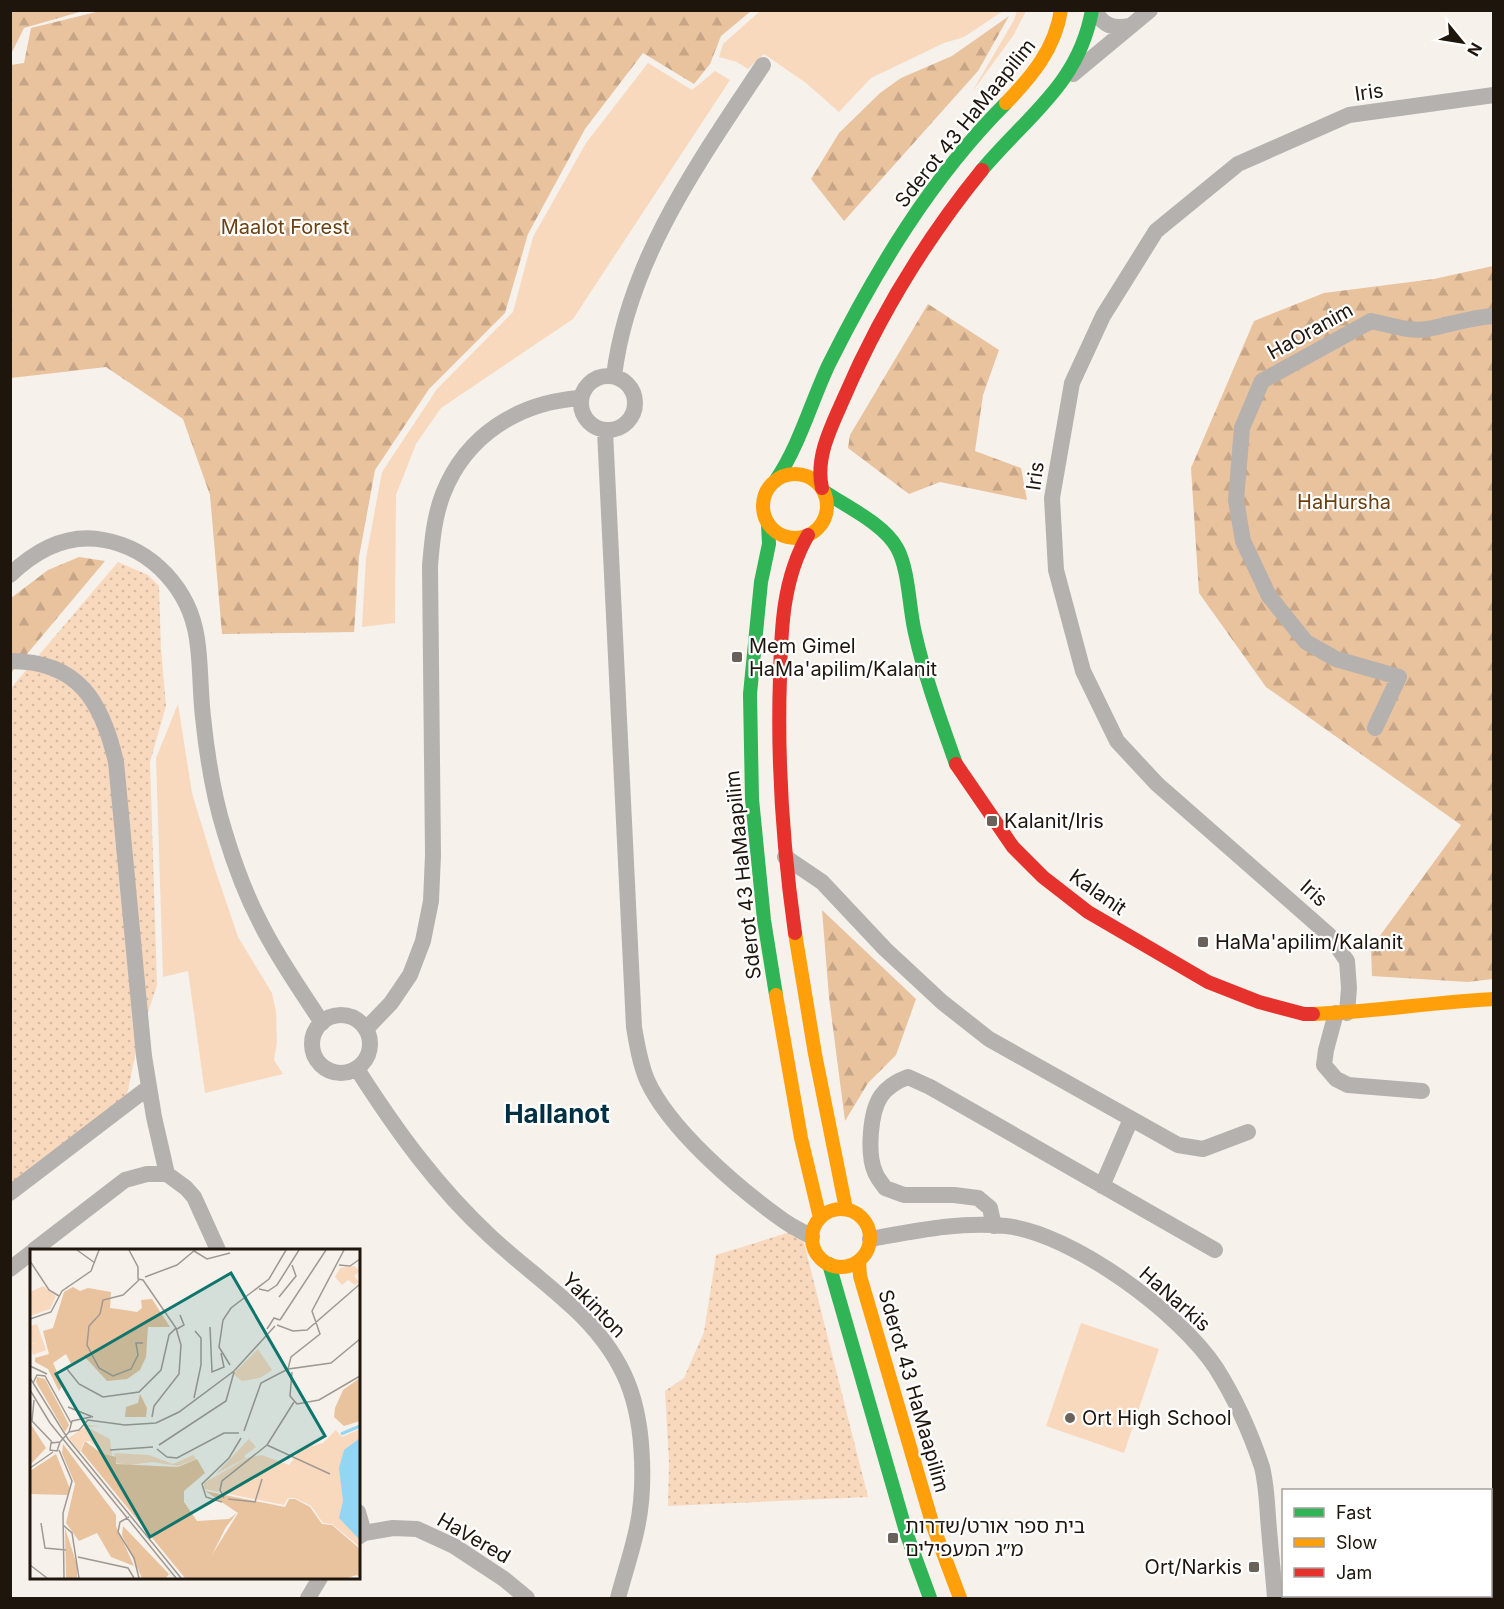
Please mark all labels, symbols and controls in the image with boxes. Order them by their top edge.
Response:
north arrow [1432,12,1492,72]
street label: Sderot 43 HaMaapilim [890,34,1040,212]
text: N [1463,39,1487,60]
street label: Iris [1353,78,1385,106]
park label: Maalot Forest [221,215,350,239]
street label: HaOranim [1263,298,1357,364]
street label: Iris [1021,460,1049,492]
park label: HaHursha [1297,490,1391,514]
place label: Mem Gimel HaMa'apilim/Kalanit [749,634,938,681]
marker: Mem Gimel HaMa'apilim/Kalanit [730,650,744,664]
street label: Sderot 43 HaMaapilim [720,769,766,981]
place label: Kalanit/Iris [1004,809,1104,833]
marker: Kalanit/Iris [985,814,999,828]
street label: Kalanit [1065,864,1131,920]
street label: Iris [1295,875,1333,911]
place label: HaMa'apilim/Kalanit [1215,930,1404,954]
marker: HaMa'apilim/Kalanit [1196,935,1210,949]
district label: HaIlanot [504,1098,610,1129]
inset map [30,1249,360,1579]
street label: HaNarkis [1134,1262,1216,1336]
street label: Yakinton [557,1267,631,1343]
street label: Sderot 43 HaMaapilim [874,1287,954,1495]
place label: Ort High School [1082,1406,1232,1430]
marker: Ort High School [1063,1411,1077,1425]
legend [1282,1489,1492,1597]
text: Fast [1336,1502,1372,1523]
street label: HaVered [433,1507,515,1569]
place label: בית ספר אורט/שדרות מ״ג המעפילים [905,1514,1085,1561]
marker: בית ספר אורט/שדרות מ״ג המעפילים [886,1531,900,1545]
text: Slow [1336,1532,1377,1553]
place label: Ort/Narkis [1145,1555,1242,1579]
marker: Ort/Narkis [1247,1560,1261,1574]
text: Jam [1336,1562,1372,1583]

